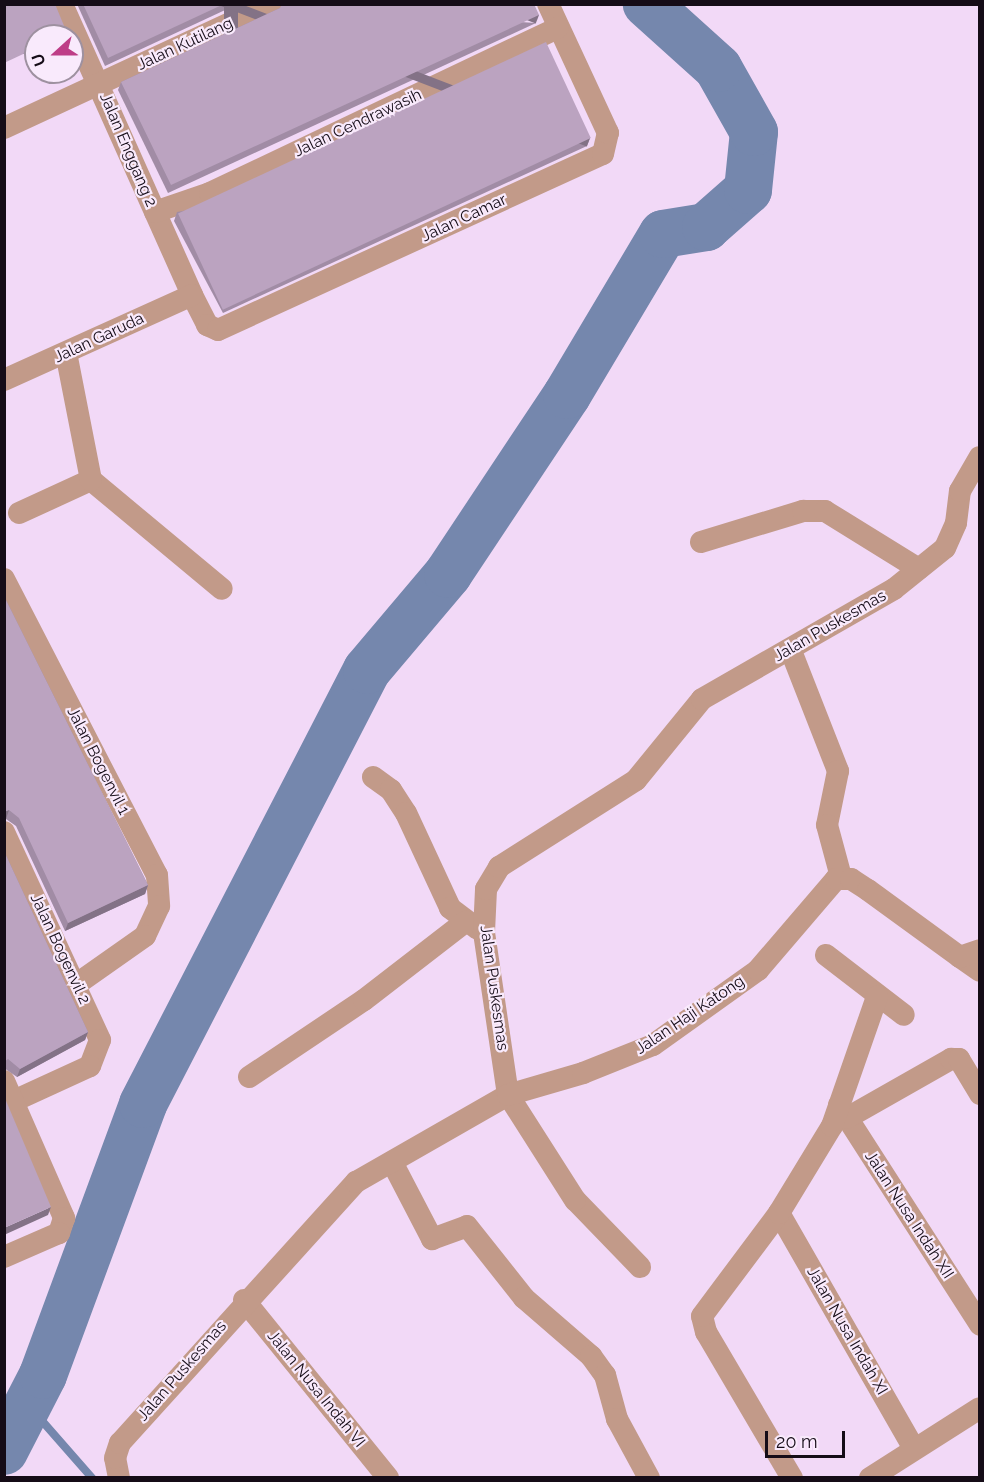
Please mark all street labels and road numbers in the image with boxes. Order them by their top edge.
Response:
street label: Jalan Kutilang [134,13,236,75]
street label: Jalan Cendrawasih [291,85,425,161]
street label: Jalan Enggang 2 [95,90,161,210]
street label: Jalan Camar [418,190,510,246]
street label: Jalan Garuda [51,309,147,367]
street label: Jalan Puskesmas [771,586,889,666]
street label: Jalan Bogenvil 1 [63,704,133,818]
street label: Jalan Bogenvil 2 [26,890,94,1008]
street label: Jalan Puskesmas [476,924,512,1052]
street label: Jalan Haji Katong [632,971,748,1059]
street label: Jalan Nusa Indah XII [860,1147,958,1283]
street label: Jalan Nusa Indah XI [803,1264,891,1398]
street label: Jalan Puskesmas [133,1317,231,1425]
street label: Jalan Nusa Indah VI [263,1326,369,1452]

